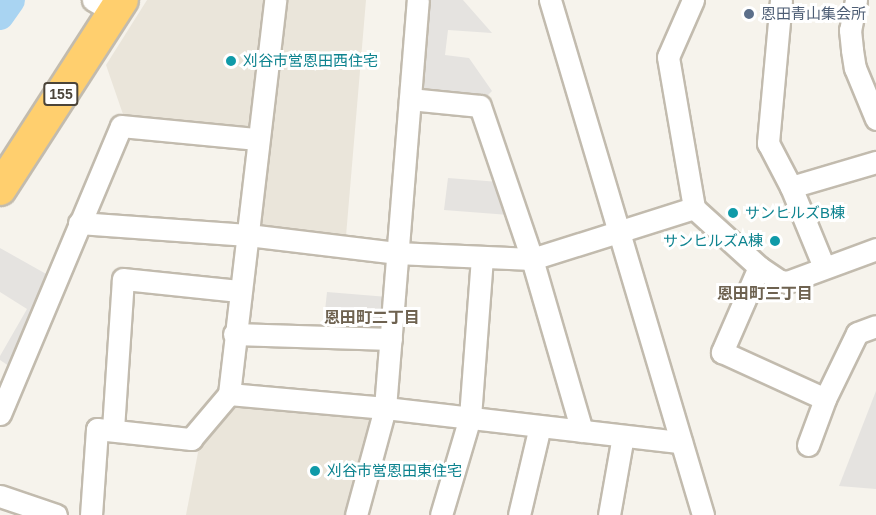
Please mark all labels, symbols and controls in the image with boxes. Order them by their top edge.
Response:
place label: 恩田青山集会所 [761,5,866,23]
marker: 恩田青山集会所 [742,7,756,21]
place label: 刈谷市営恩田西住宅 [243,52,378,70]
marker: 刈谷市営恩田西住宅 [224,54,238,68]
road number: 155 [43,83,79,105]
place label: サンヒルズB棟 [745,204,845,222]
marker: サンヒルズB棟 [726,206,740,220]
place label: サンヒルズA棟 [663,232,763,250]
marker: サンヒルズA棟 [768,234,782,248]
district label: 恩田町三丁目 [717,284,813,304]
district label: 恩田町二丁目 [324,308,420,328]
place label: 刈谷市営恩田東住宅 [327,462,462,480]
marker: 刈谷市営恩田東住宅 [308,464,322,478]

